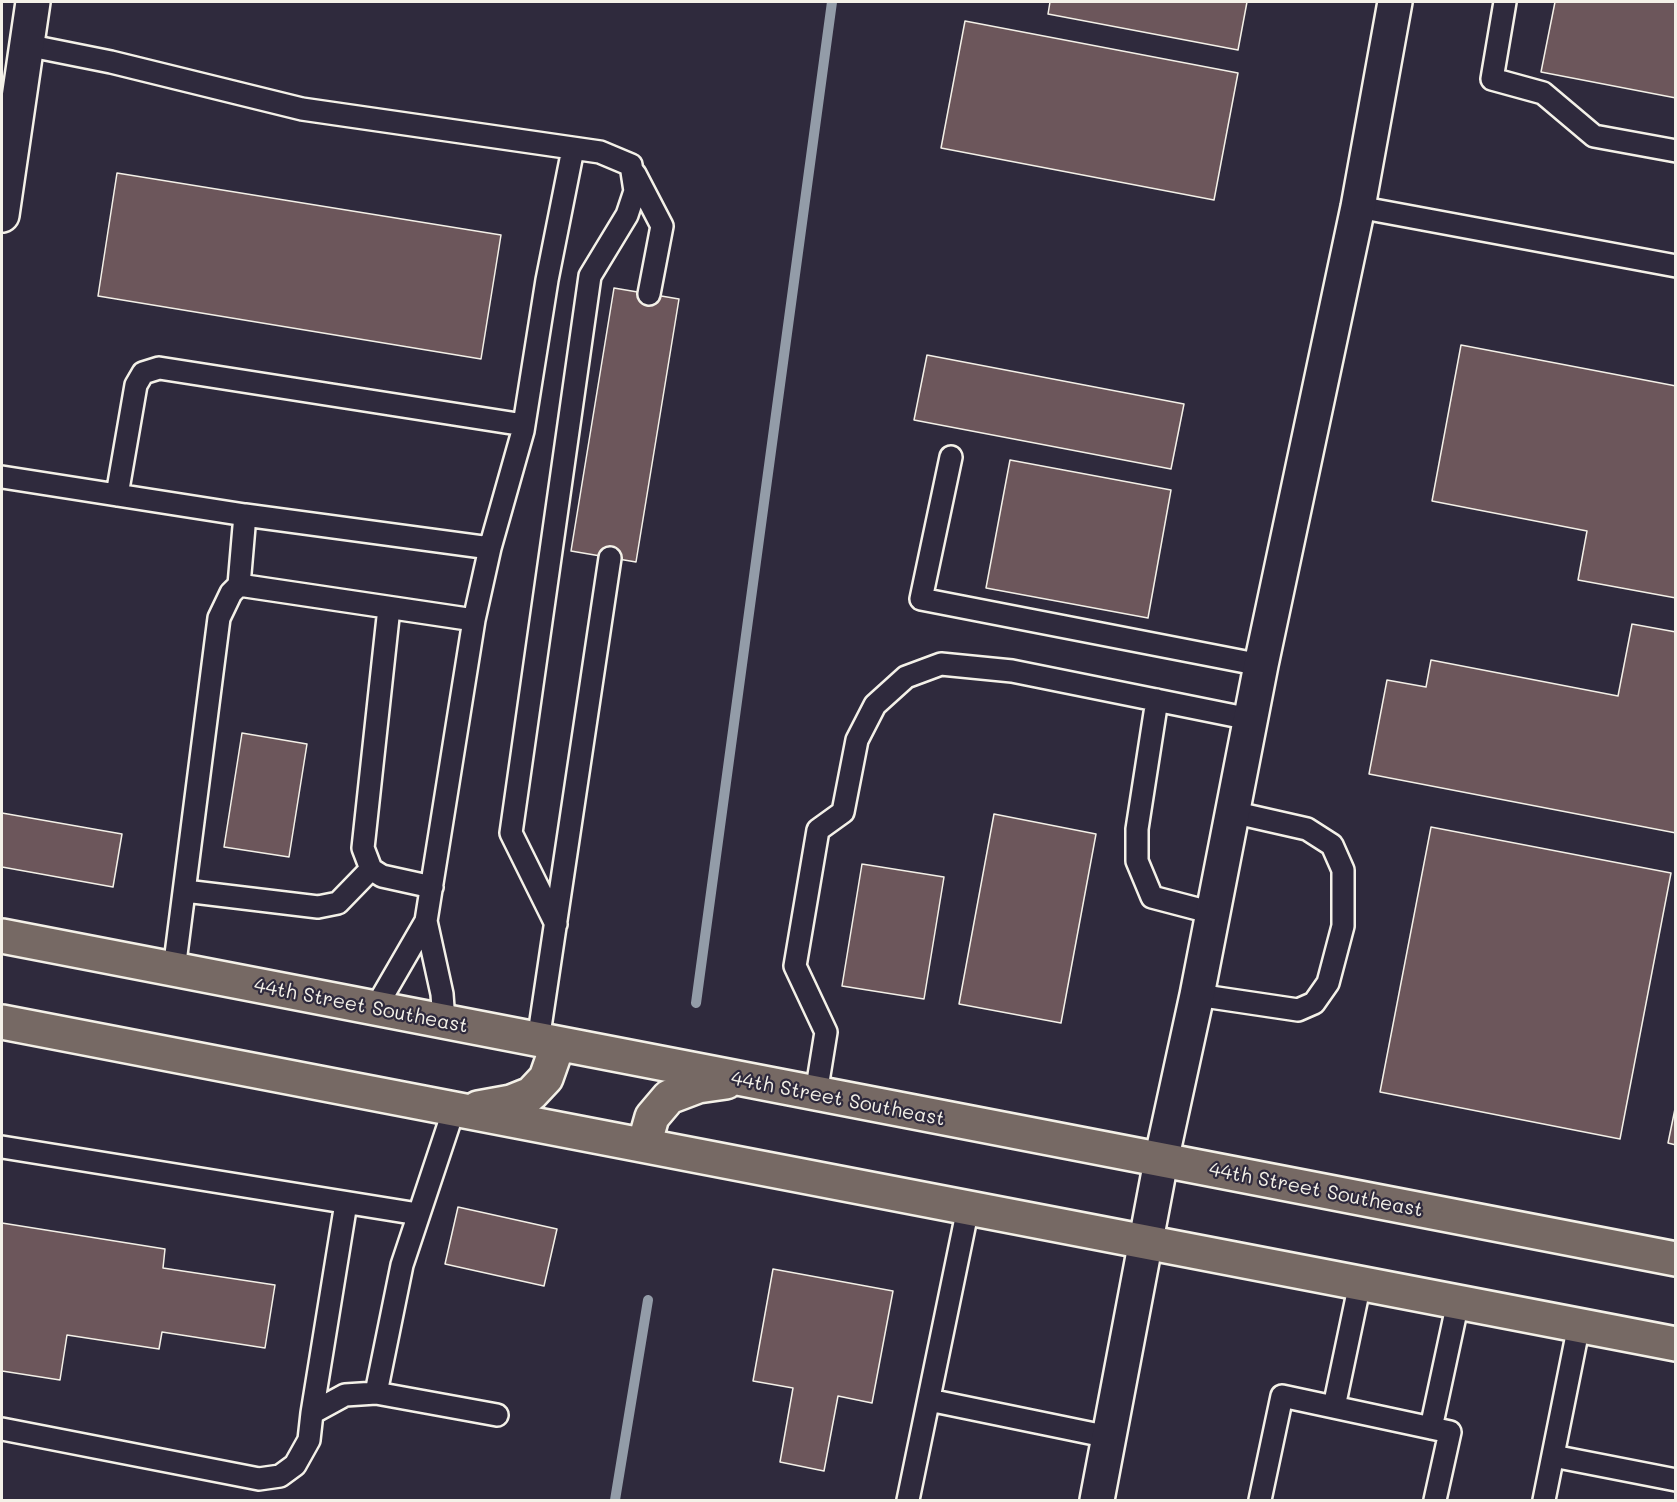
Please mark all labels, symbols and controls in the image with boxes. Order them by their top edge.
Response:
street label: 44th Street Southeast [252,973,470,1039]
street label: 44th Street Southeast [729,1066,947,1132]
street label: 44th Street Southeast [1207,1157,1425,1223]

